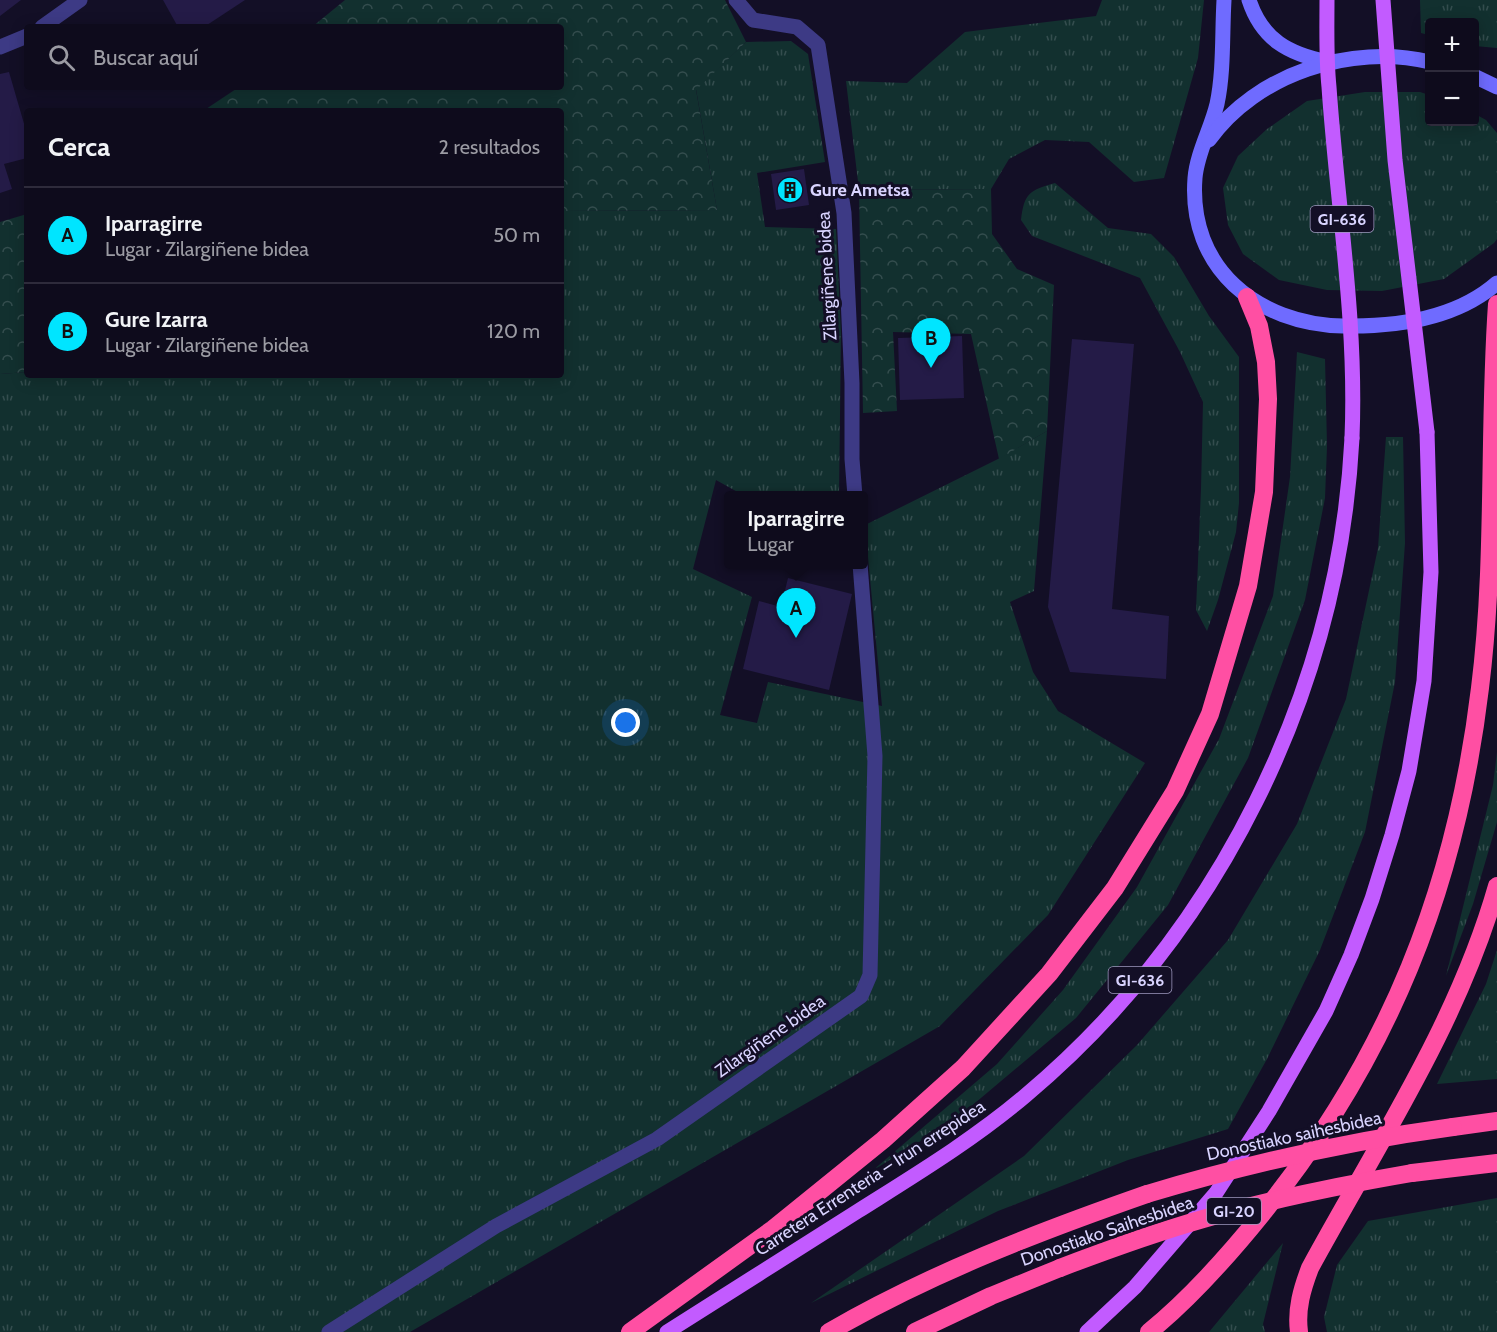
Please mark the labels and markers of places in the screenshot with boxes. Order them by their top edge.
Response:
building icon: Gure Ametsa [775,175,805,205]
place label: Gure Ametsa [810,179,910,201]
pin: B [912,318,950,368]
pin: A [776,588,816,638]

